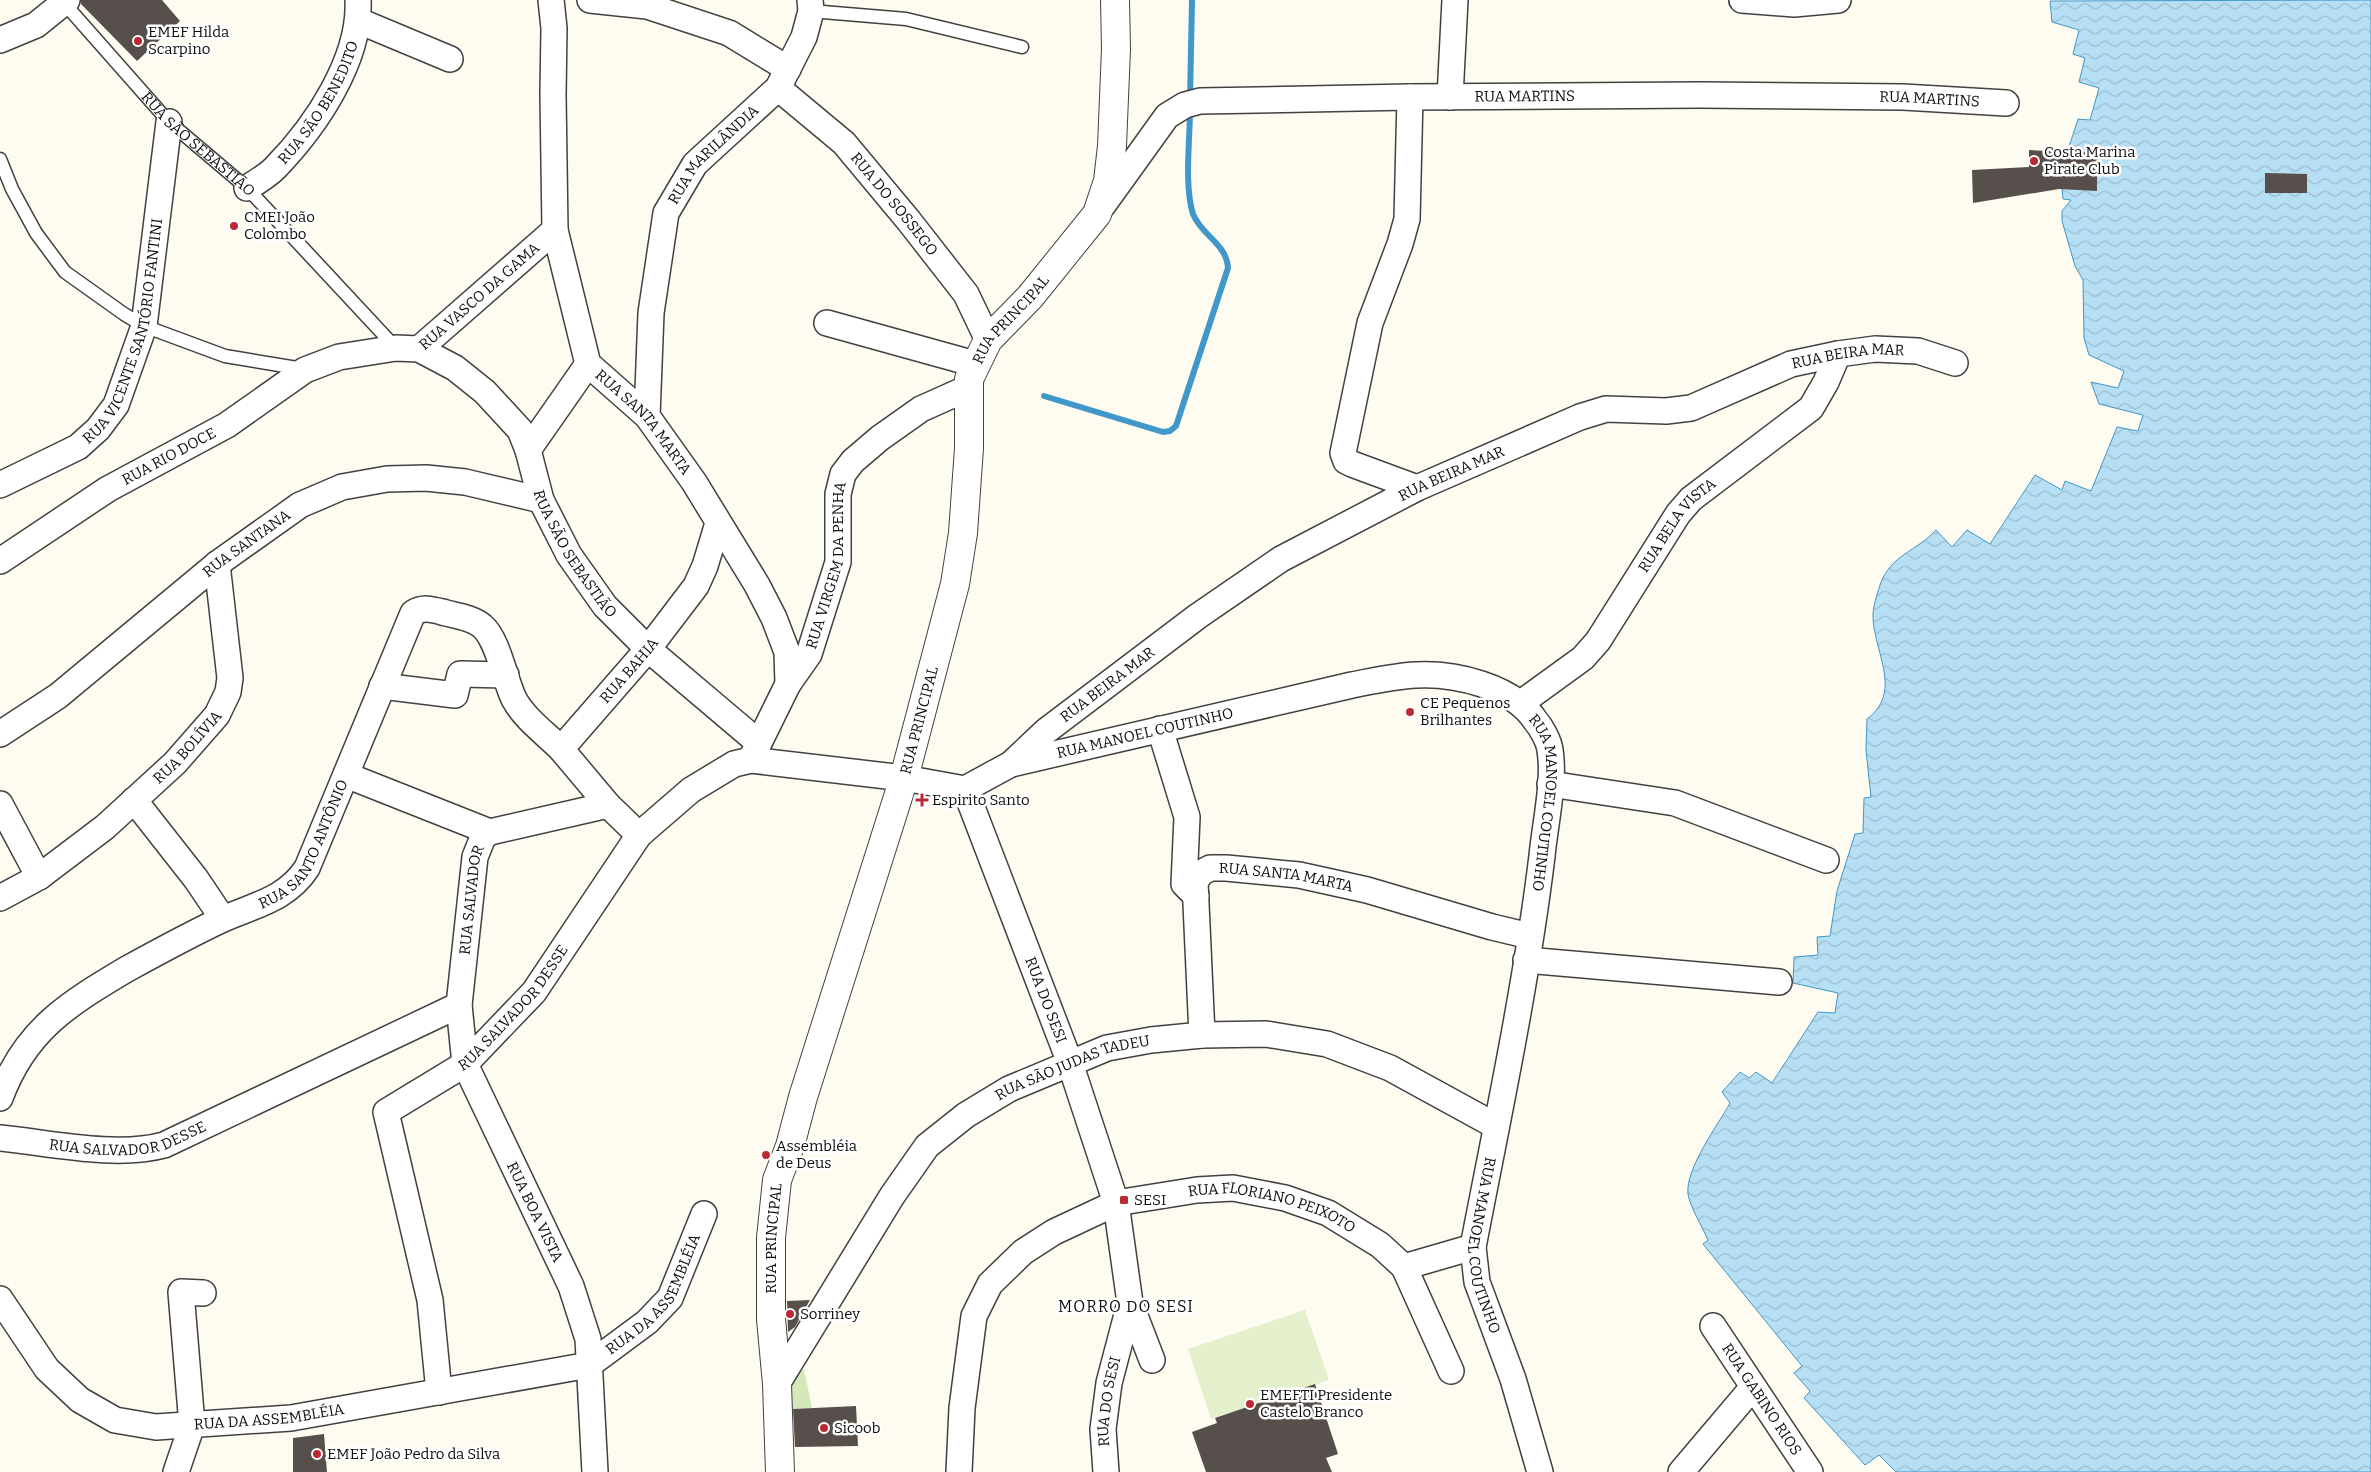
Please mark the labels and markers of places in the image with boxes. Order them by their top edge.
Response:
place label: EMEF Hilda Scarpino [148,23,229,58]
marker: EMEF Hilda Scarpino [132,35,144,47]
place label: Costa Marina Pirate Club [2044,143,2135,178]
marker: Costa Marina Pirate Club [2028,155,2040,167]
place label: CMEI João Colombo [244,208,315,243]
marker: CMEI João Colombo [228,220,240,232]
place label: CE Pequenos Brilhantes [1420,694,1510,729]
marker: CE Pequenos Brilhantes [1404,706,1416,718]
place label: Espirito Santo [932,791,1030,809]
marker: Espirito Santo [916,794,928,806]
place label: Assembléia de Deus [776,1137,857,1172]
marker: Assembléia de Deus [760,1149,772,1161]
place label: SESI [1134,1191,1166,1209]
marker: SESI [1118,1194,1130,1206]
place label: Sorriney [800,1305,860,1323]
marker: Sorriney [784,1308,796,1320]
place label: EMEFTI Presidente Castelo Branco [1260,1386,1392,1421]
marker: EMEFTI Presidente Castelo Branco [1244,1398,1256,1410]
place label: Sicoob [834,1419,880,1437]
marker: Sicoob [818,1422,830,1434]
place label: EMEF João Pedro da Silva [327,1445,500,1463]
marker: EMEF João Pedro da Silva [311,1448,323,1460]

